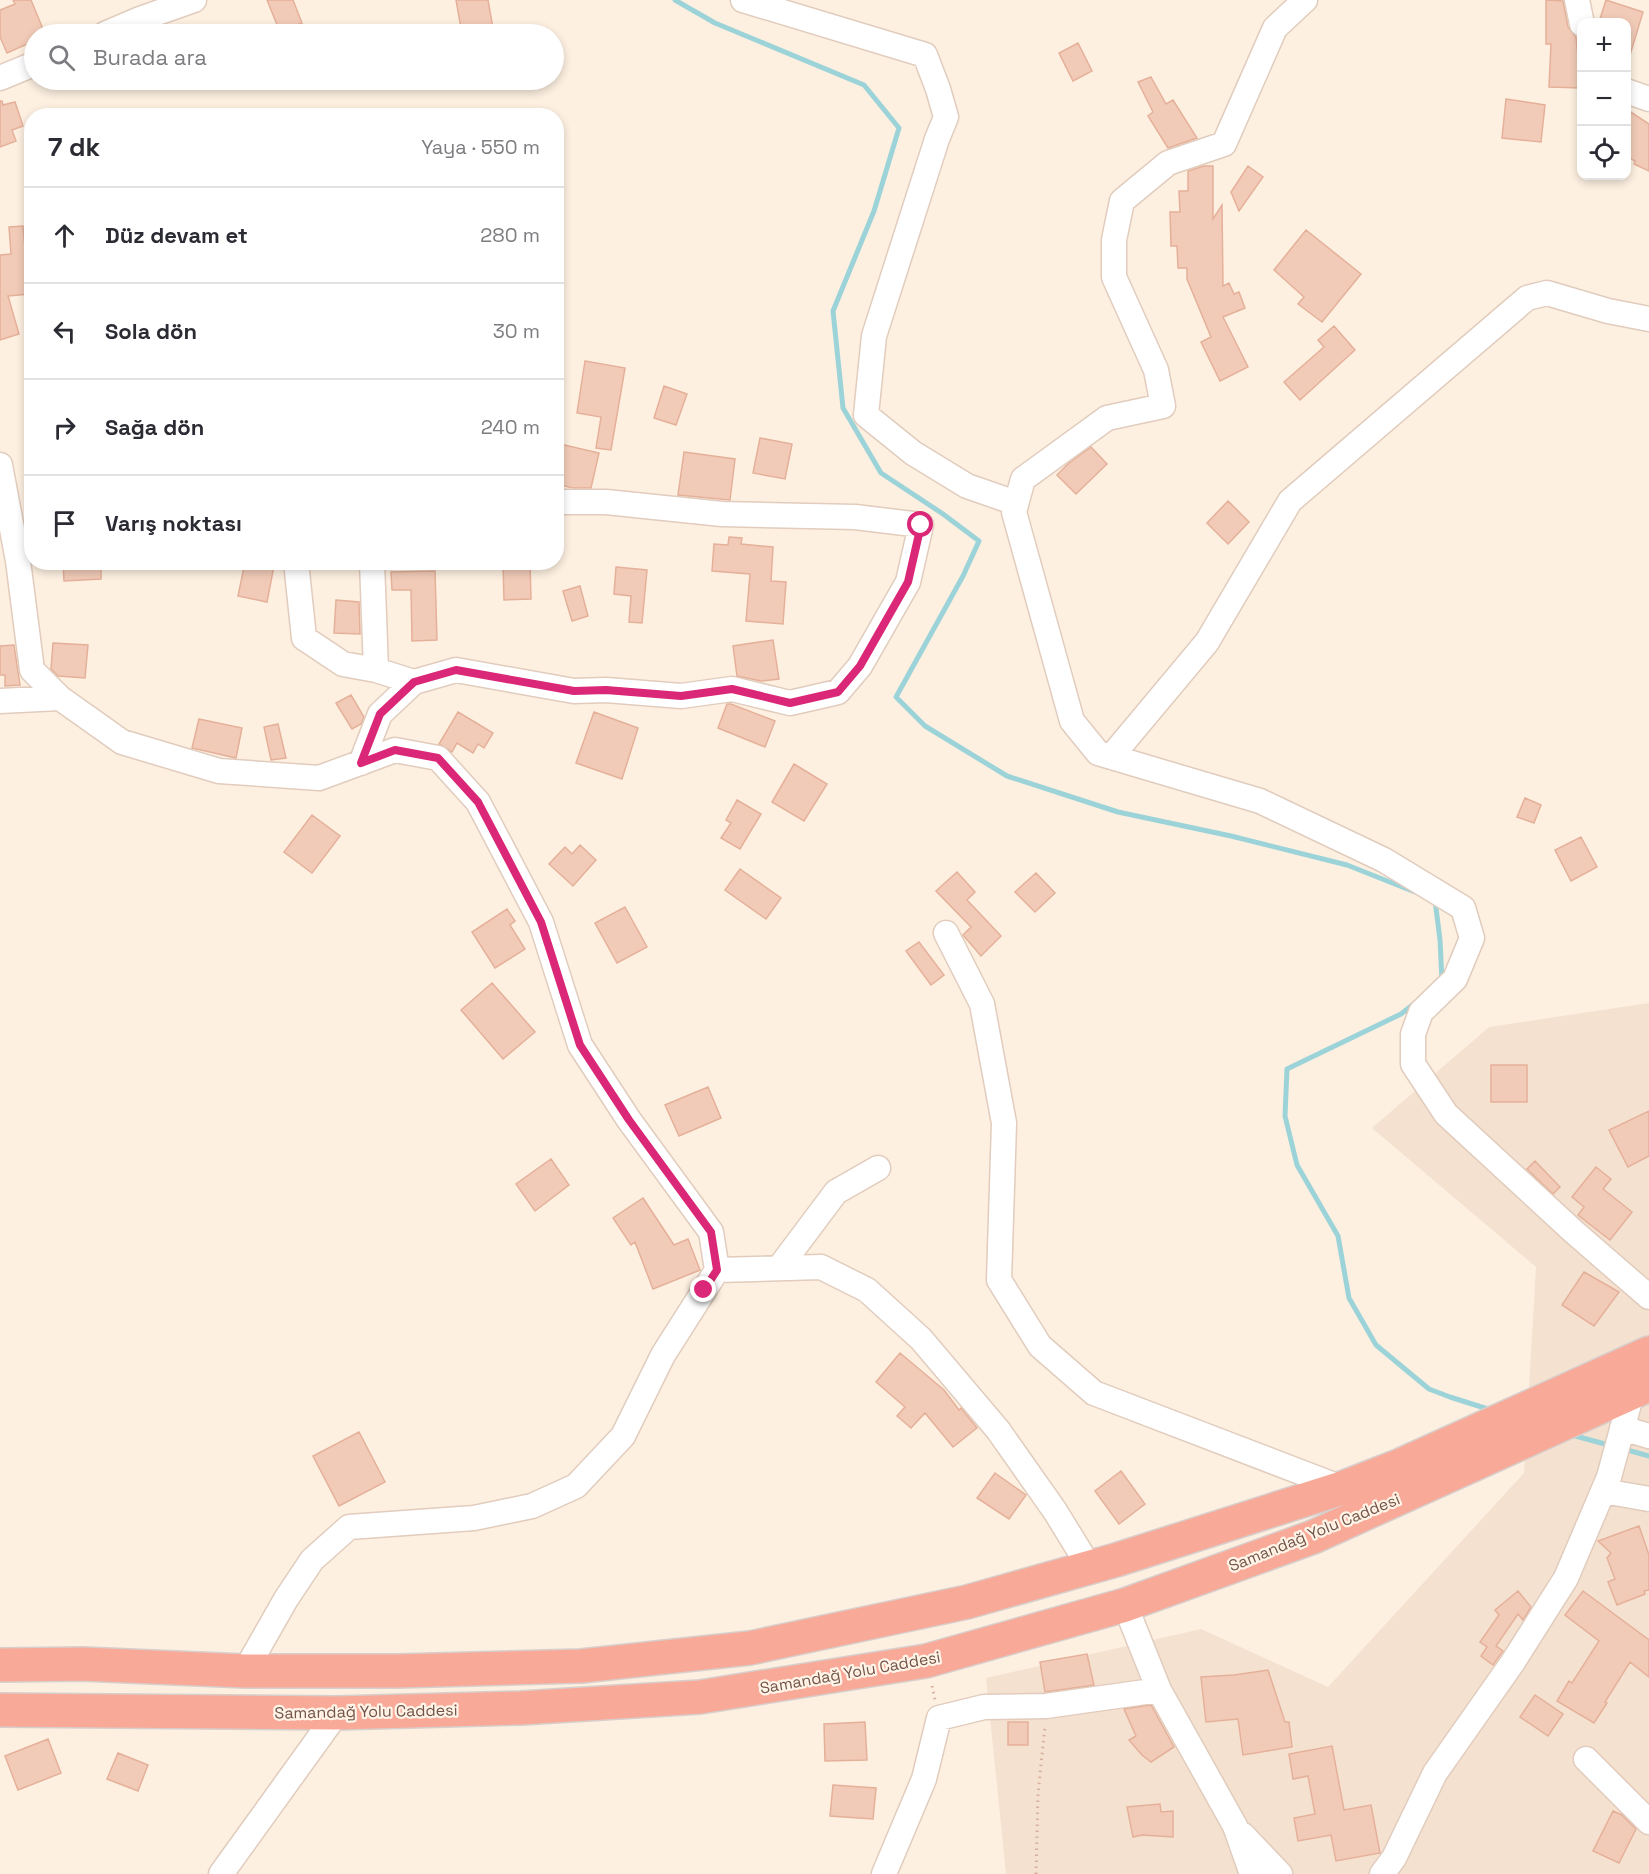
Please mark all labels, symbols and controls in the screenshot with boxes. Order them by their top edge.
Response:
map controls [1577,18,1631,180]
button: + [1577,18,1631,72]
search box [24,24,564,90]
icon: search [45,41,78,74]
text: Burada ara [93,43,207,71]
button: − [1577,72,1631,126]
button: locate [1577,126,1631,180]
text: 7 dk [48,130,100,164]
text: Yaya · 550 m [421,134,540,160]
icon: ahead [48,219,81,252]
text: Düz devam et [105,221,248,249]
text: 280 m [480,222,540,248]
icon: left [48,315,81,348]
text: Sola dön [105,317,197,345]
text: 30 m [493,318,540,344]
icon: right [48,411,81,444]
text: Sağa dön [105,413,204,441]
text: 240 m [481,414,540,440]
icon: arrive [48,507,81,540]
text: Varış noktası [105,509,242,537]
route start [907,511,933,537]
route end [690,1276,716,1302]
street label: Samandağ Yolu Caddesi [1225,1488,1403,1576]
street label: Samandağ Yolu Caddesi [758,1646,942,1699]
street label: Samandağ Yolu Caddesi [274,1699,458,1724]

